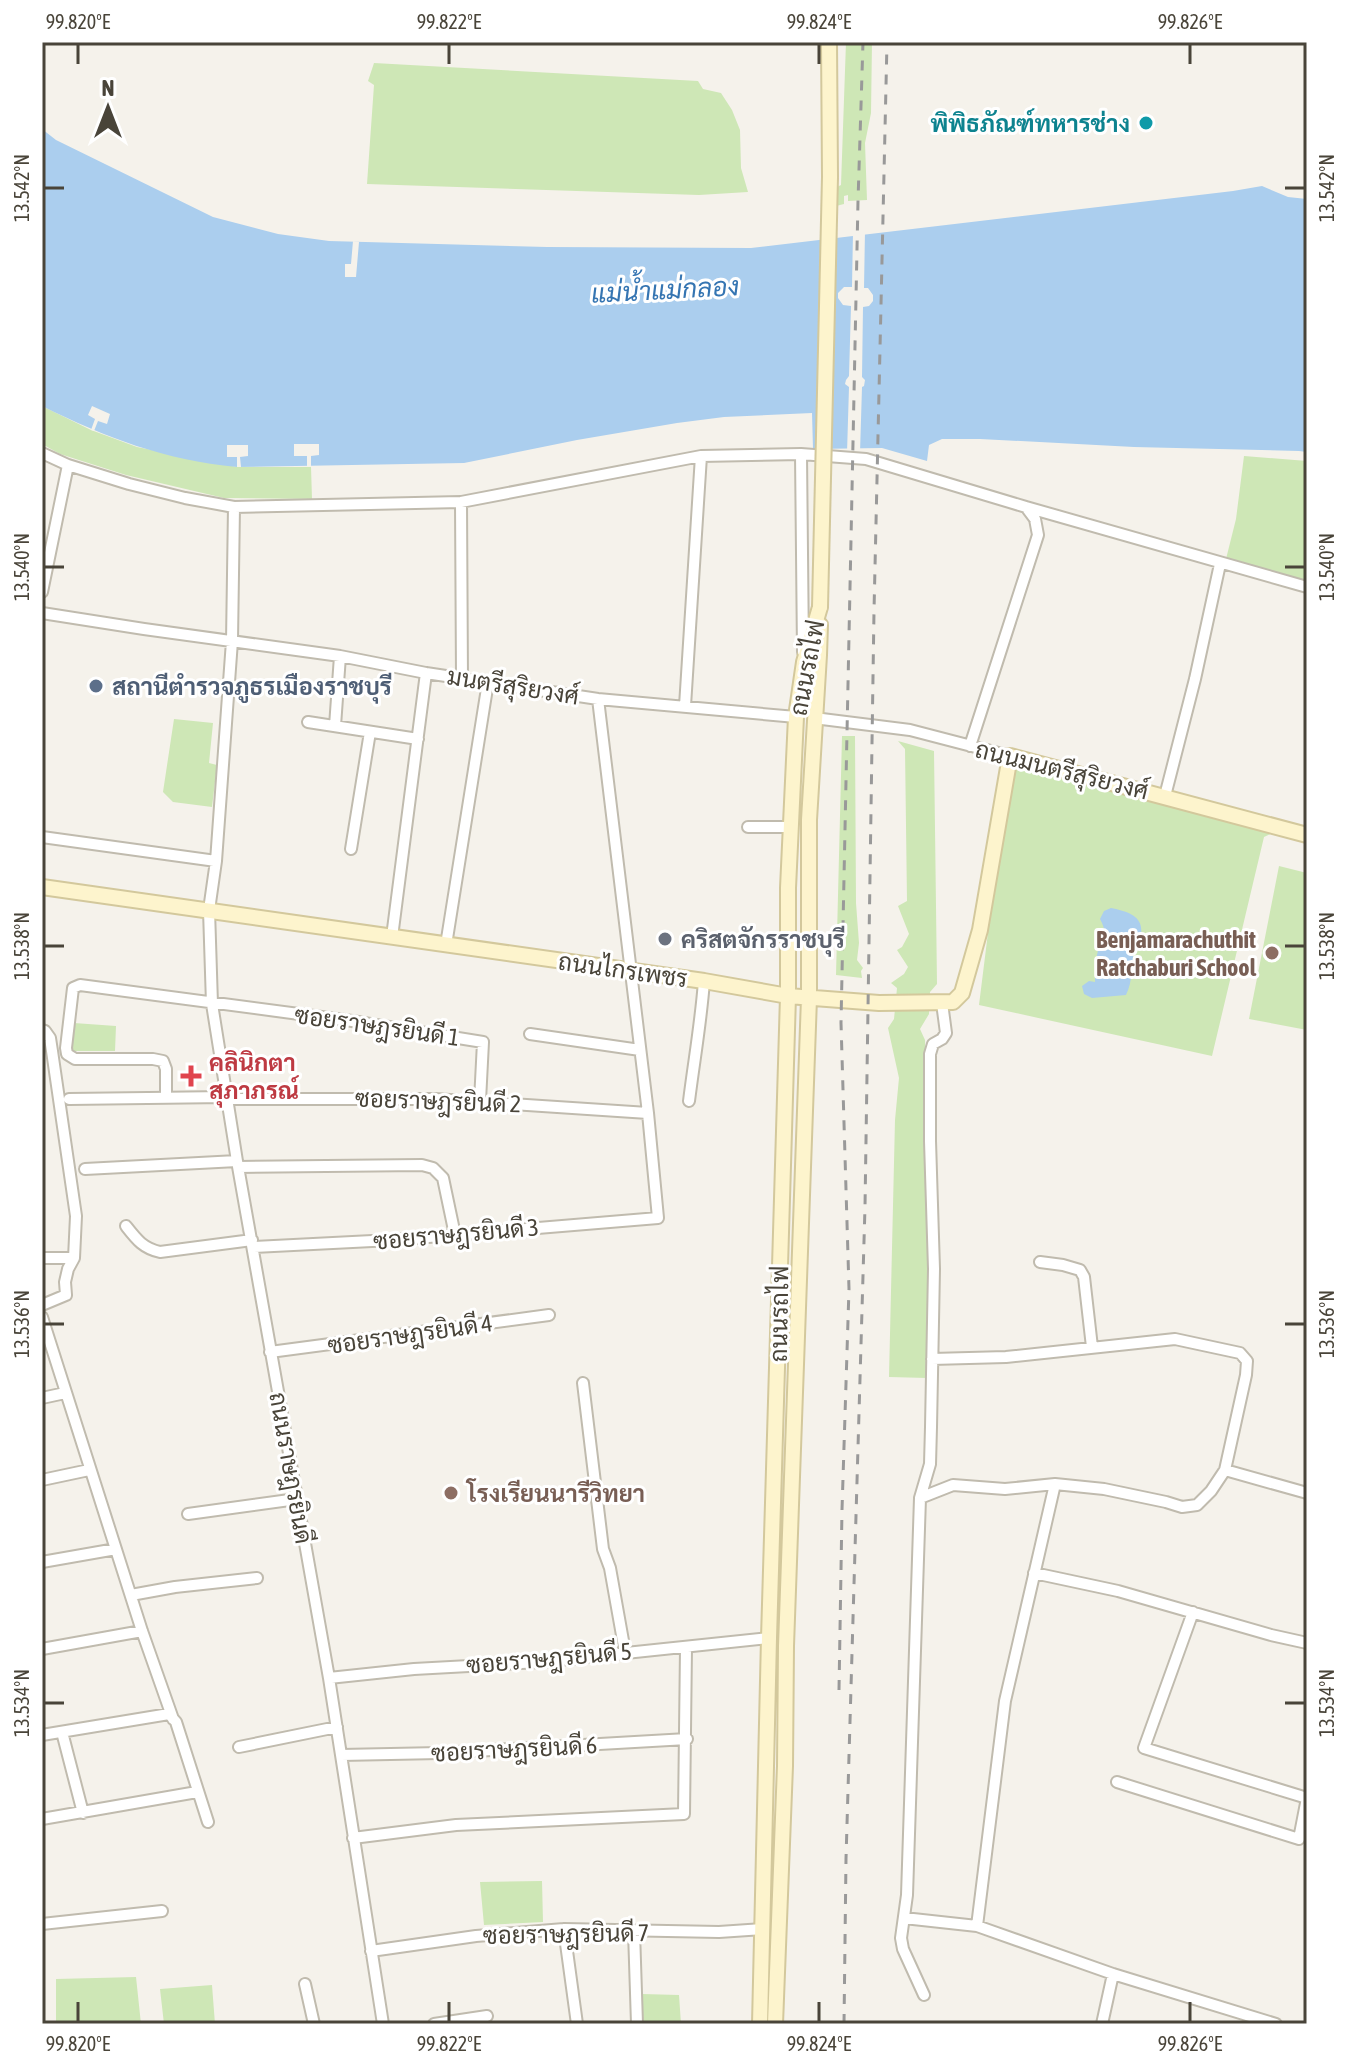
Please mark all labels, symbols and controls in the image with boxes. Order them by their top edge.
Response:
text: 99.820°E [46,10,111,33]
text: 99.822°E [417,10,482,33]
text: 99.824°E [787,10,852,33]
text: 99.826°E [1158,10,1223,33]
north arrow [68,68,148,148]
text: N [102,75,114,101]
place label: พิพิธภัณฑ์ทหารช่าง [931,108,1130,137]
marker: พิพิธภัณฑ์ทหารช่าง [1137,114,1155,132]
text: 13.542°N [10,154,33,222]
text: 13.542°N [1315,154,1338,222]
water label: แม่น้ำแม่กลอง [590,265,740,309]
text: 13.540°N [10,533,33,601]
text: 13.540°N [1315,533,1338,601]
street label: ถนนรถไฟ [783,618,829,718]
street label: มนตรีสุริยวงศ์ [445,660,581,713]
place label: สถานีตำรวจภูธรเมืองราชบุรี [112,672,392,704]
marker: สถานีตำรวจภูธรเมืองราชบุรี [87,677,105,695]
street label: ถนนมนตรีสุริยวงศ์ [972,733,1152,807]
text: 13.538°N [10,912,33,980]
text: 13.538°N [1315,912,1338,980]
place label: คริสตจักรราชบุรี [681,925,845,957]
place label: Benjamarachuthit Ratchaburi School [1096,926,1257,981]
marker: คริสตจักรราชบุรี [656,930,674,948]
marker: Benjamarachuthit Ratchaburi School [1263,944,1281,962]
street label: ถนนไกรเพชร [557,946,690,992]
street label: ซอยราษฎรยินดี 1 [292,1000,461,1054]
place label: คลินิกตา สุภาภรณ์ [209,1049,300,1108]
marker: คลินิกตา สุภาภรณ์ [180,1065,202,1087]
street label: ซอยราษฎรยินดี 2 [354,1084,522,1120]
street label: ซอยราษฎรยินดี 3 [372,1212,540,1258]
street label: ถนนรถไฟ [763,1265,793,1363]
text: 13.536°N [10,1290,33,1358]
text: 13.536°N [1315,1290,1338,1358]
street label: ซอยราษฎรยินดี 4 [326,1308,495,1362]
street label: ถนนราษฎรยินดี [261,1390,319,1546]
place label: โรงเรียนนารีวิทยา [465,1478,645,1507]
marker: โรงเรียนนารีวิทยา [442,1484,460,1502]
street label: ซอยราษฎรยินดี 5 [465,1636,633,1682]
text: 13.534°N [10,1669,33,1737]
text: 13.534°N [1315,1669,1338,1737]
street label: ซอยราษฎรยินดี 6 [430,1730,598,1770]
street label: ซอยราษฎรยินดี 7 [483,1918,649,1952]
text: 99.820°E [46,2032,111,2055]
text: 99.822°E [417,2032,482,2055]
text: 99.824°E [787,2032,852,2055]
text: 99.826°E [1158,2032,1223,2055]

